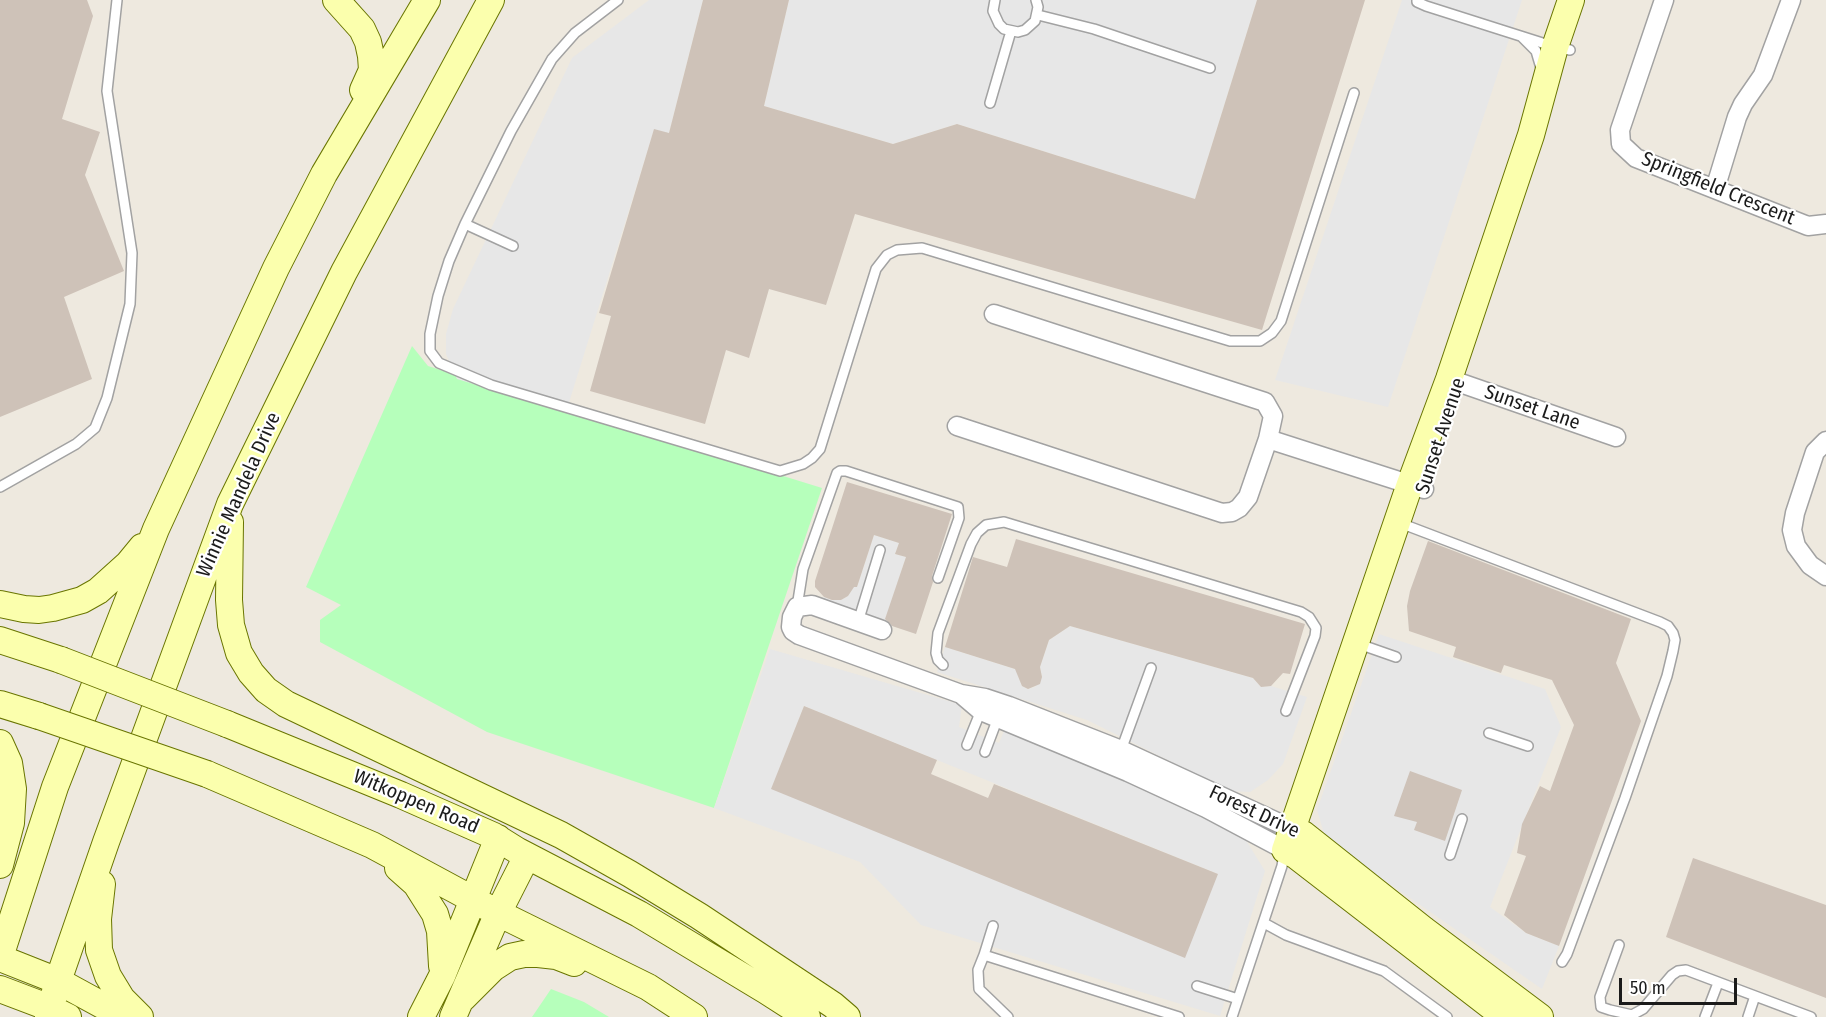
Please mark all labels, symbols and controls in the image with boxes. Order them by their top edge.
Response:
street label: Springfield Crescent [1638,147,1798,231]
street label: Sunset Avenue [1411,375,1471,497]
street label: Sunset Lane [1481,380,1583,436]
street label: Winnie Mandela Drive [192,409,286,581]
street label: Witkoppen Road [350,765,482,839]
street label: Forest Drive [1205,781,1303,843]
scale bar [1622,966,1740,1004]
text: 50 m [1630,977,1666,999]

